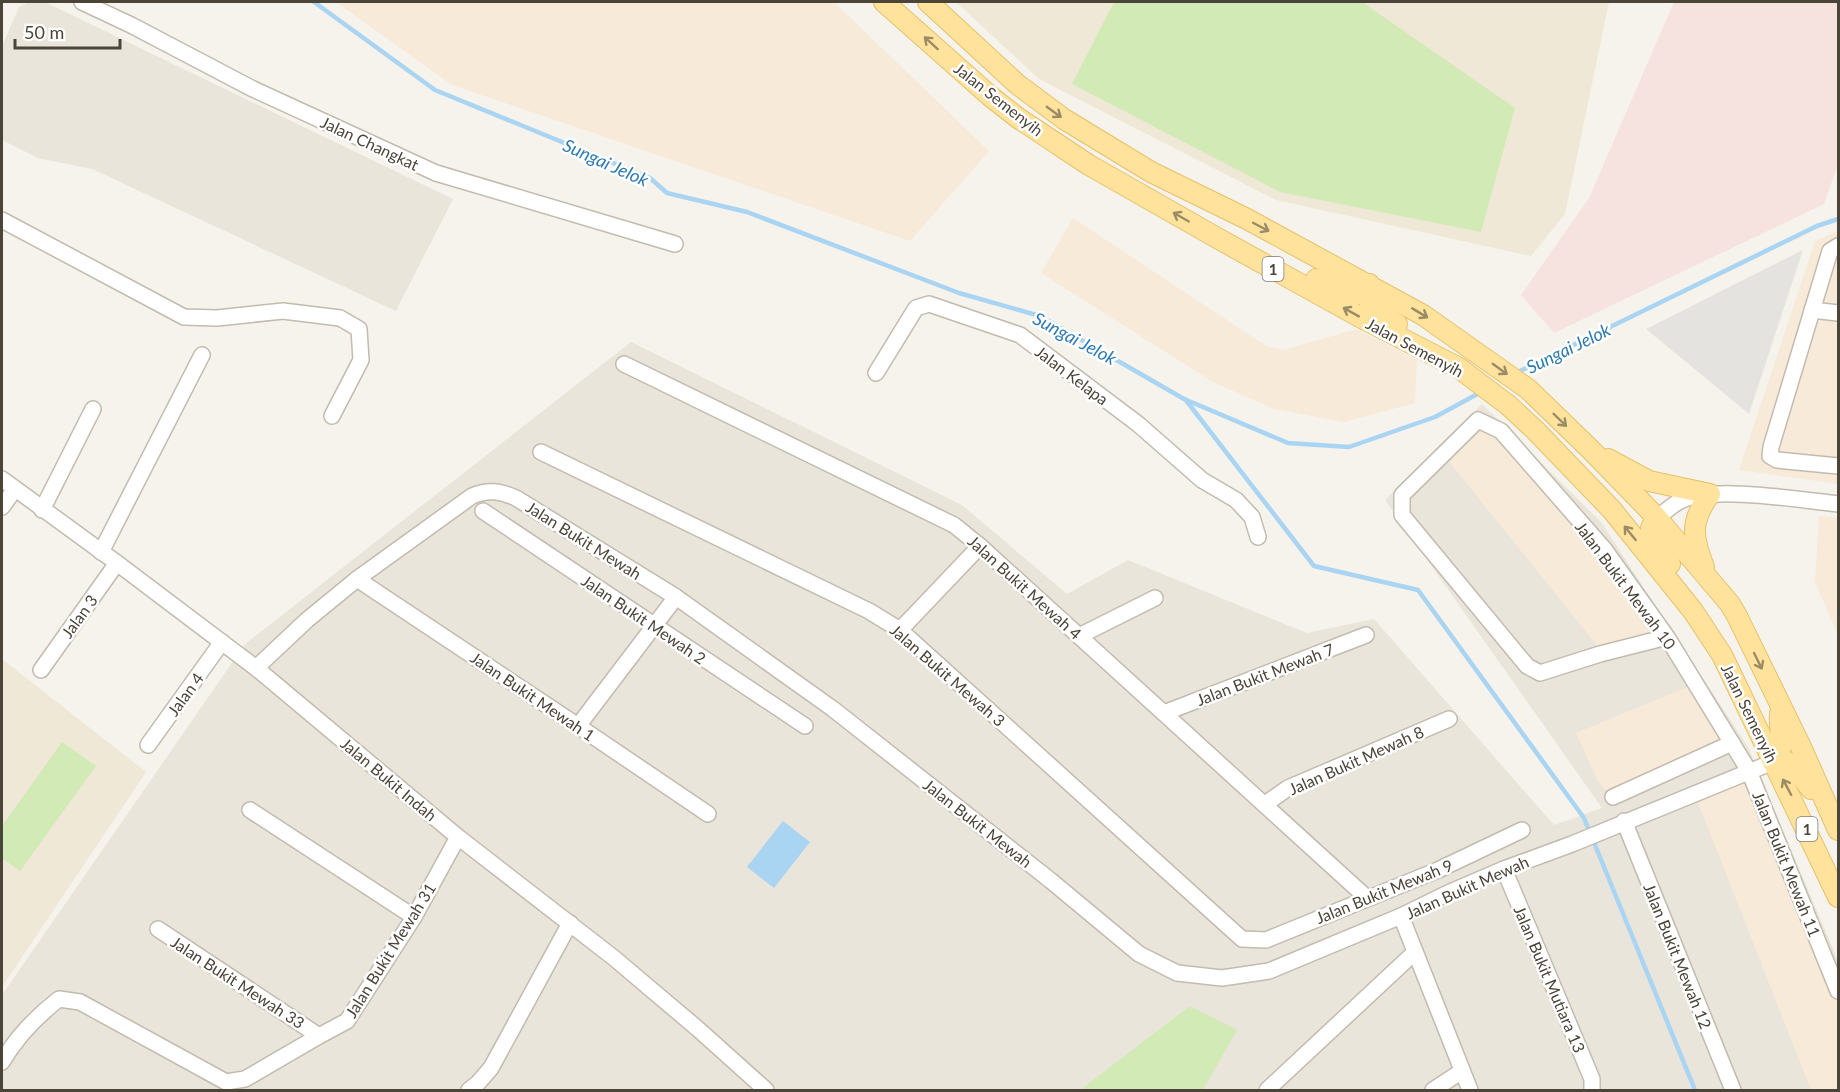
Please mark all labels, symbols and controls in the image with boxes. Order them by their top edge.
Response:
scale bar [15,12,120,50]
text: 50 m [24,21,64,43]
one-way arrow [924,36,939,50]
street label: Jalan Semenyih [951,58,1047,140]
one-way arrow [1046,105,1062,118]
street label: Jalan Changkat [318,112,422,174]
water label: Sungai Jelok [560,133,652,191]
one-way arrow [1172,211,1189,223]
one-way arrow [1252,221,1269,233]
road number: 1 [1262,257,1284,281]
one-way arrow [1343,306,1360,318]
water label: Sungai Jelok [1030,307,1121,369]
one-way arrow [1411,308,1428,320]
street label: Jalan Semenyih [1363,313,1467,381]
water label: Sungai Jelok [1522,318,1614,378]
street label: Jalan Kelapa [1032,341,1112,409]
one-way arrow [1492,363,1508,375]
one-way arrow [1552,412,1567,427]
street label: Jalan Bukit Mewah [523,497,645,583]
street label: Jalan Bukit Mewah 10 [1572,517,1680,653]
one-way arrow [1623,525,1636,541]
street label: Jalan Bukit Mewah 4 [964,531,1086,643]
street label: Jalan Bukit Mewah 2 [578,570,710,668]
street label: Jalan 3 [57,591,101,641]
street label: Jalan Bukit Mewah 3 [887,620,1009,730]
street label: Jalan Bukit Mewah 7 [1194,639,1336,709]
street label: Jalan Bukit Mewah 1 [467,647,599,745]
one-way arrow [1753,651,1765,669]
street label: Jalan Semenyih [1718,660,1782,766]
street label: Jalan 4 [163,669,207,719]
street label: Jalan Bukit Mewah 8 [1286,722,1426,798]
street label: Jalan Bukit Indah [337,733,441,825]
street label: Jalan Bukit Mewah [920,775,1036,871]
one-way arrow [1781,779,1793,796]
street label: Jalan Bukit Mewah 11 [1749,789,1825,939]
road number: 1 [1796,817,1818,841]
street label: Jalan Bukit Mewah [1403,851,1531,923]
street label: Jalan Bukit Mewah 9 [1313,855,1455,927]
street label: Jalan Bukit Mewah 31 [341,879,439,1021]
street label: Jalan Bukit Mewah 12 [1640,881,1716,1031]
street label: Jalan Bukit Mutiara 13 [1510,903,1590,1055]
street label: Jalan Bukit Mewah 33 [168,932,308,1032]

